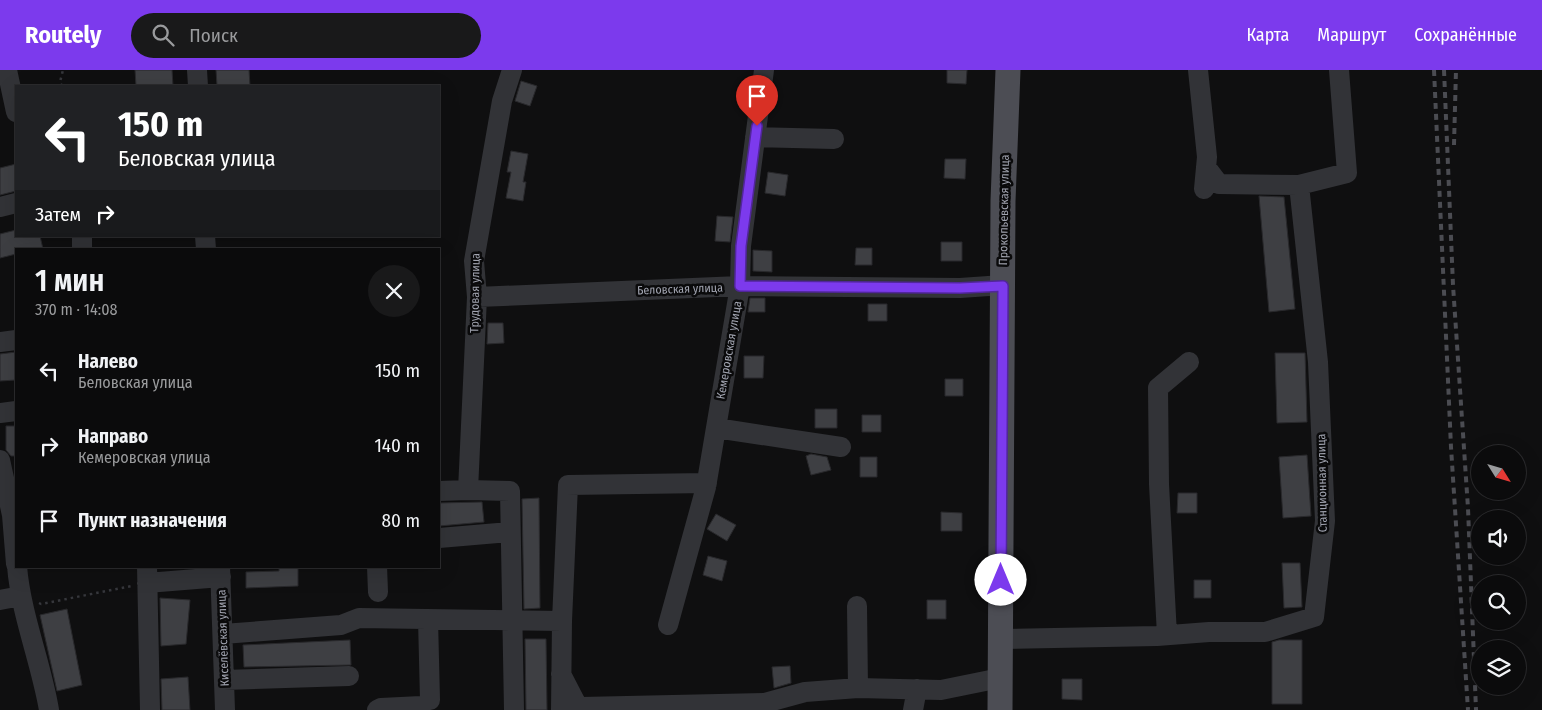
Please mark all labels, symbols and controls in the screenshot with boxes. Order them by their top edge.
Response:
search box [131,13,481,58]
text: Routely [25,21,101,49]
icon: search [149,21,177,49]
text: Поиск [189,24,238,47]
text: Карта [1246,24,1289,46]
text: Маршрут [1317,24,1386,46]
text: Сохранённые [1414,24,1517,46]
pin [736,75,778,126]
icon: arrive [743,82,771,110]
text: 150 m [118,103,203,145]
icon: left [35,105,100,170]
text: Беловская улица [118,145,275,172]
street label: Прокопьевская улица [996,154,1012,266]
icon: right [91,200,119,228]
text: Затем [35,203,81,226]
street label: Трудовая улица [467,253,483,333]
text: 1 мин [35,263,104,299]
button: close [368,265,420,317]
street label: Беловская улица [637,281,723,297]
text: 370 m · 14:08 [35,300,117,319]
street label: Кемеровская улица [713,300,745,400]
text: Налево [78,350,138,373]
icon: left [35,357,63,385]
text: 150 m [375,359,420,382]
text: Беловская улица [78,373,193,392]
text: Направо [78,425,148,448]
icon: right [35,432,63,460]
street label: Станционная улица [1314,433,1330,533]
text: 140 m [374,434,420,457]
north arrow [1471,445,1526,500]
map controls [1471,445,1526,695]
text: Кемеровская улица [78,448,211,467]
icon: arrive [35,507,63,535]
text: Пункт назначения [78,509,227,532]
text: 80 m [382,509,420,532]
button: sound [1471,510,1526,565]
position arrow [974,553,1026,605]
button: search [1471,575,1526,630]
street label: Киселёвская улица [214,589,232,687]
button: layers [1471,640,1526,695]

